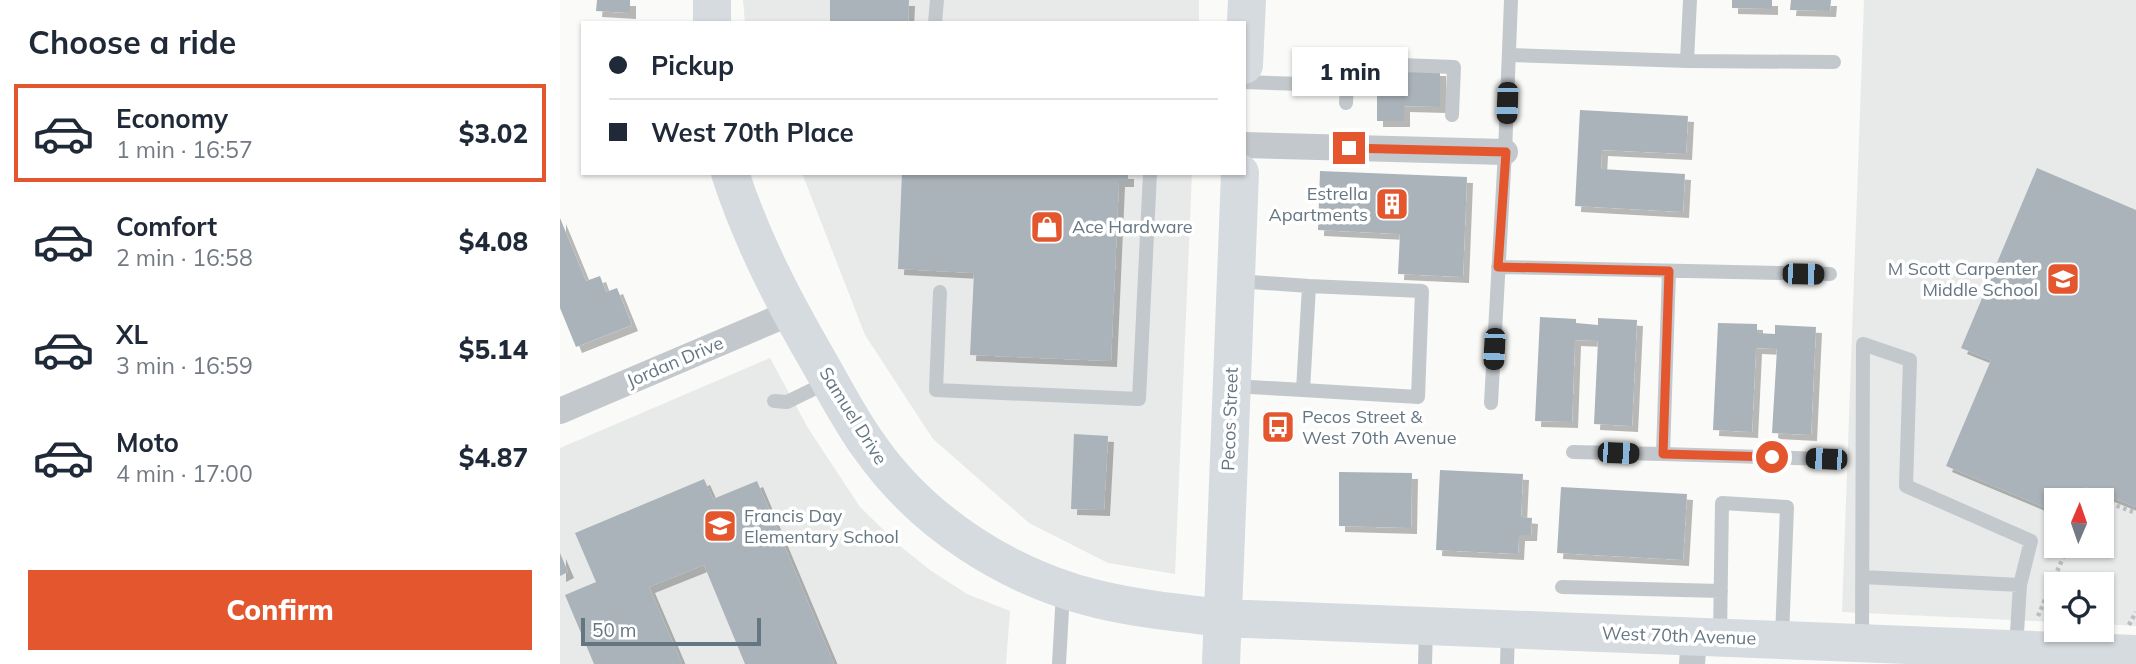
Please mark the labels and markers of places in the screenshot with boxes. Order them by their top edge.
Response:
place label: Estrella Apartments [1268,182,1368,226]
building icon: Estrella Apartments [1373,185,1411,223]
shop icon: Ace Hardware [1028,208,1066,246]
place label: Ace Hardware [1072,215,1193,238]
place label: M Scott Carpenter Middle School [1888,257,2038,301]
school or university icon: M Scott Carpenter Middle School [2044,260,2082,298]
place label: Pecos Street & West 70th Avenue [1302,405,1456,449]
bus stop icon: Pecos Street & West 70th Avenue [1259,408,1297,446]
place label: Francis Day Elementary School [744,504,899,548]
school or university icon: Francis Day Elementary School [701,507,739,545]

